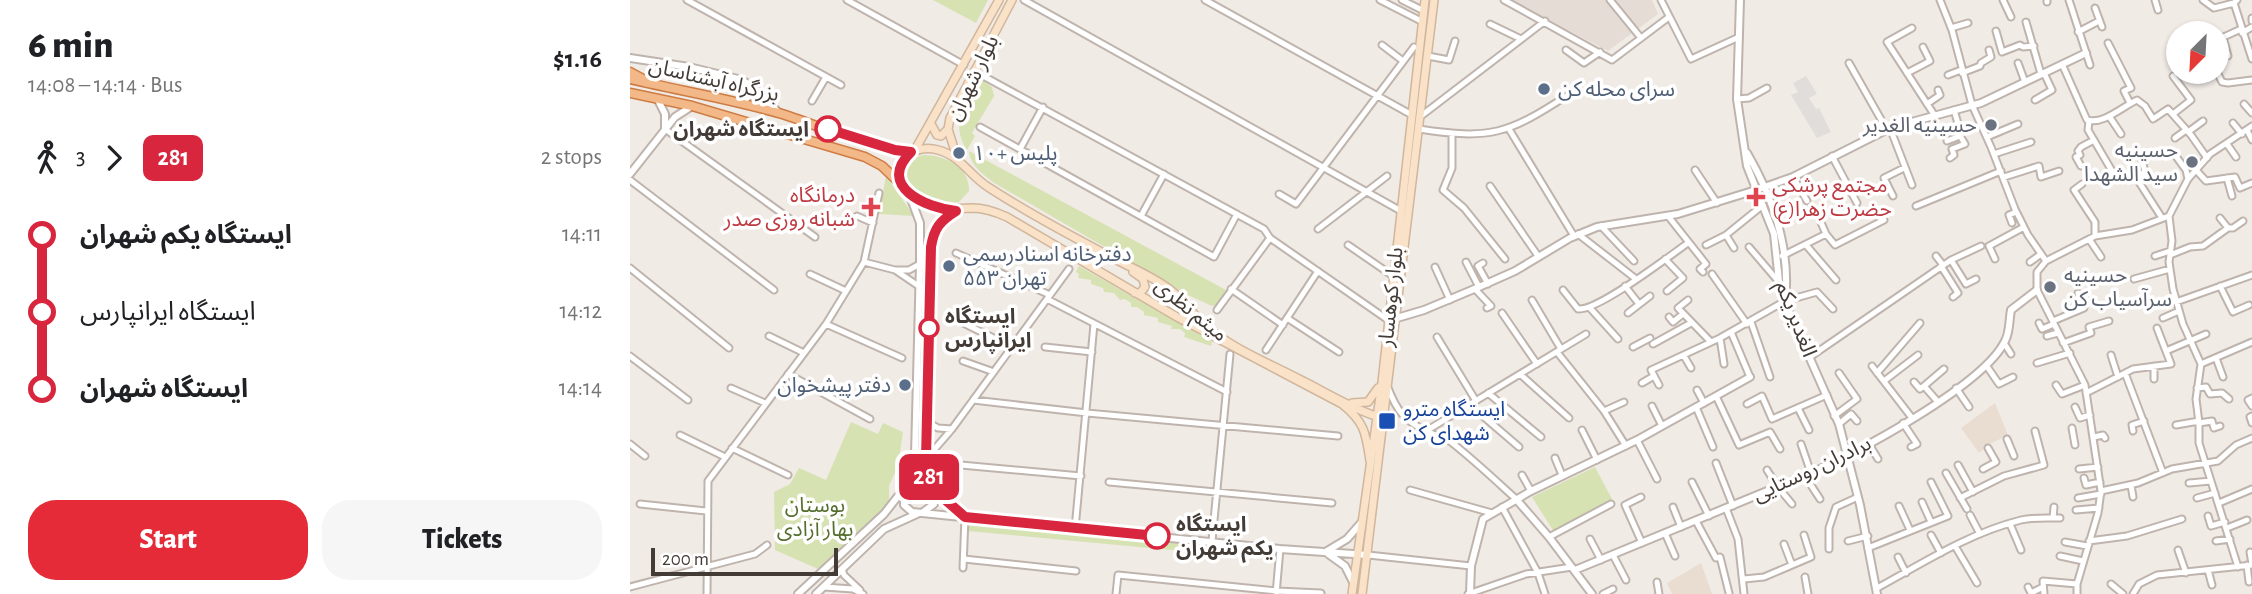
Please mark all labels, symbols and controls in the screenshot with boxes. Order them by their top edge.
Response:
north arrow [2166,21,2230,84]
map controls [2166,21,2229,84]
text: 6 min [28,27,114,65]
street label: بلوار شهران [943,32,1004,125]
text: $1.16 [553,46,602,72]
street label: بزرگراه آبشناسان [647,53,782,106]
text: 14:08 – 14:14 · Bus [28,74,183,97]
place label: سرای محله کن [1558,79,1675,101]
marker: سرای محله کن [1536,81,1552,97]
place label: حسینیه الغدیر [1862,115,1977,137]
marker: ایستگاه شهران [815,116,841,142]
place label: ایستگاه شهران [673,117,809,141]
marker: حسینیه الغدیر [1983,117,1999,133]
icon: walk [28,139,66,177]
icon: forward [95,139,133,177]
place label: حسینیه سید الشهدا [2084,140,2178,186]
place label: پلیس +۱۰ [973,143,1058,166]
marker: پلیس +۱۰ [951,145,967,161]
text: 3 [76,146,85,169]
text: 281 [157,146,189,170]
text: 2 stops [541,146,602,169]
marker: حسینیه سید الشهدا [2184,154,2200,170]
place label: مجتمع پرشکی حضرت زهرا(ع) [1772,175,1892,224]
place label: درمانگاه شبانه روزی صدر [723,184,855,231]
marker: مجتمع پرشکی حضرت زهرا(ع) [1746,187,1766,207]
marker: درمانگاه شبانه روزی صدر [861,197,881,217]
text: ایستگاه یکم شهران [80,222,292,248]
text: 14:11 [562,223,602,246]
place label: دفترخانه اسنادرسمی ۵۵۳ تهران [963,244,1131,290]
street label: بلوار کوهسار [1375,246,1408,349]
marker: دفترخانه اسنادرسمی ۵۵۳ تهران [941,258,957,274]
place label: حسینیه سرآسیاب کن [2064,265,2172,311]
street label: میثم نظری [1148,275,1231,349]
street label: الغدیر یکم [1768,278,1820,361]
marker: حسینیه سرآسیاب کن [2042,279,2058,295]
text: ایستگاه ایرانپارس [80,299,256,325]
text: 14:12 [559,300,602,323]
place label: ایستگاه ایرانپارس [945,304,1032,353]
marker: ایستگاه ایرانپارس [919,318,939,338]
place label: دفتر پیشخوان [777,375,891,398]
text: ایستگاه شهران [80,376,248,402]
text: 14:14 [559,377,602,400]
marker: دفتر پیشخوان [897,377,913,393]
place label: ایستگاه مترو شهدای کن [1403,398,1505,445]
marker: ایستگاه مترو شهدای کن [1377,411,1397,431]
street label: برادران روستایی [1750,432,1875,506]
line badge: 281 [889,454,969,500]
text: 281 [913,465,945,489]
park label: بوستان بهار آزادی [777,495,853,541]
button: Start [28,500,308,580]
button: Tickets [322,500,602,580]
place label: ایستگاه یکم شهران [1176,512,1273,563]
marker: ایستگاه یکم شهران [1144,523,1170,549]
scale bar [651,545,838,577]
text: 200 m [662,550,709,569]

